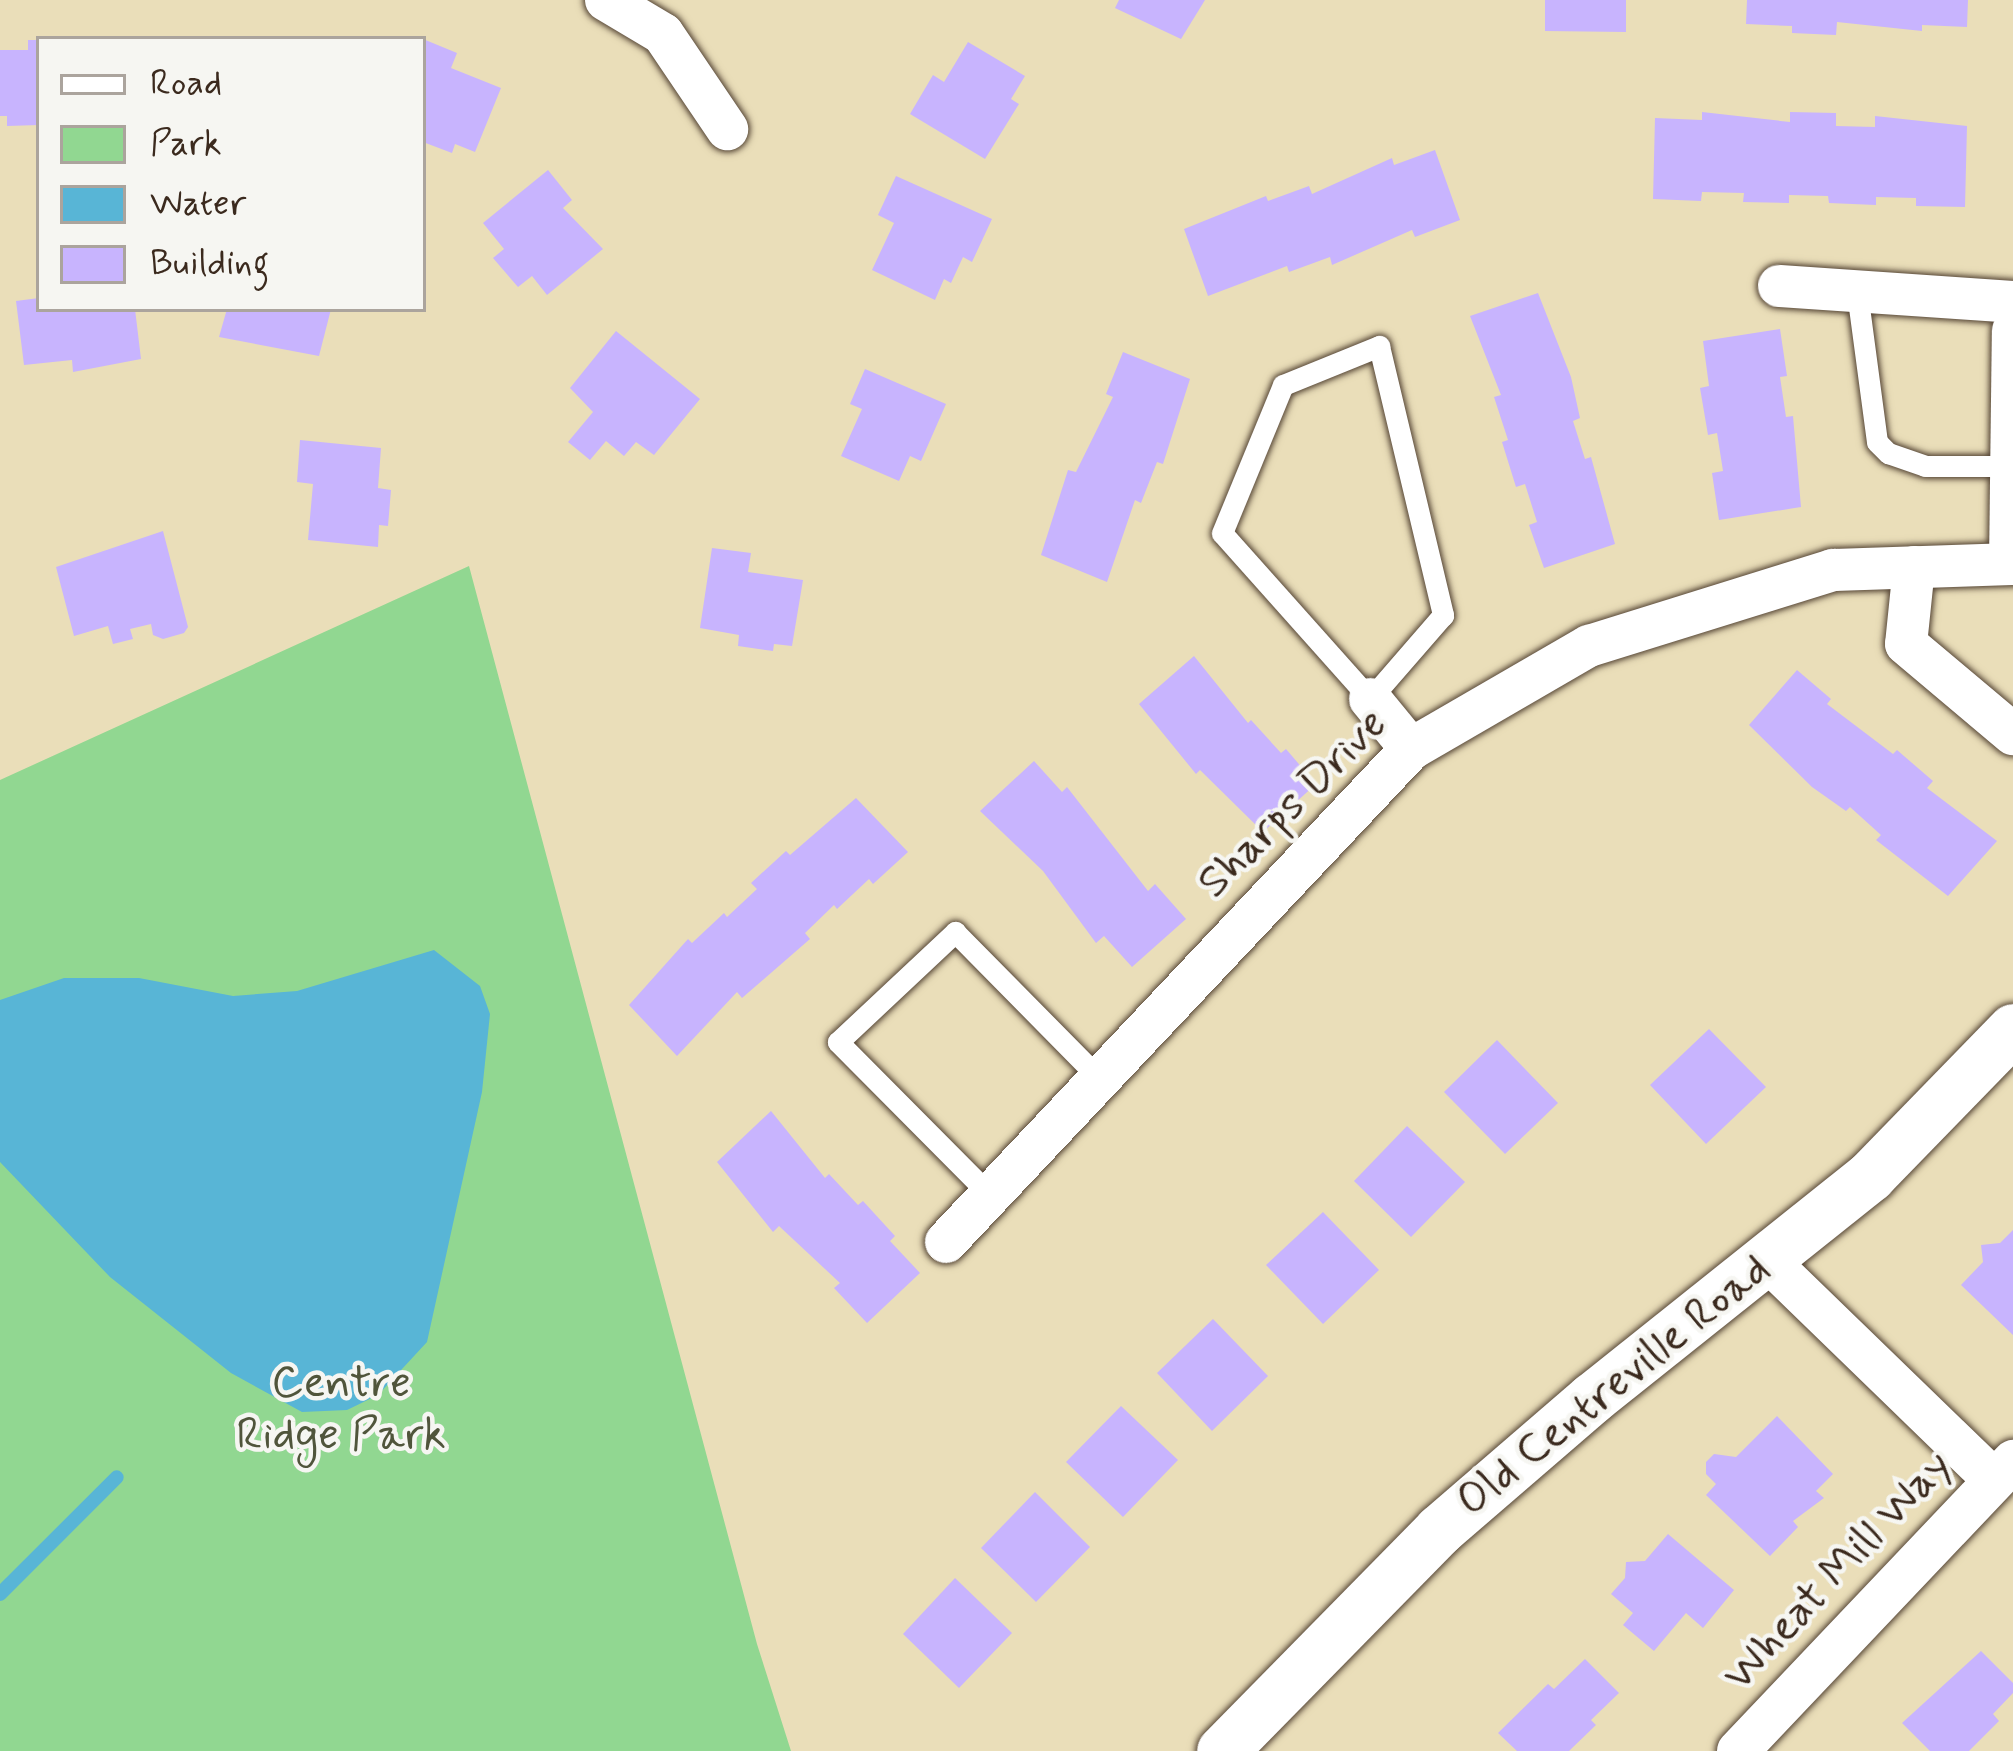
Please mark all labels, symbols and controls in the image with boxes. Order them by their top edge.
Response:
legend [36,36,426,312]
text: Road [150,61,222,108]
text: Park [150,121,222,168]
text: Water [150,181,246,228]
text: Building [150,241,269,288]
street label: Sharps Drive [1188,699,1398,909]
street label: Old Centreville Road [1444,1241,1784,1531]
park label: Centre Ridge Park [239,1357,443,1463]
street label: Wheat Mill Way [1713,1439,1963,1703]

